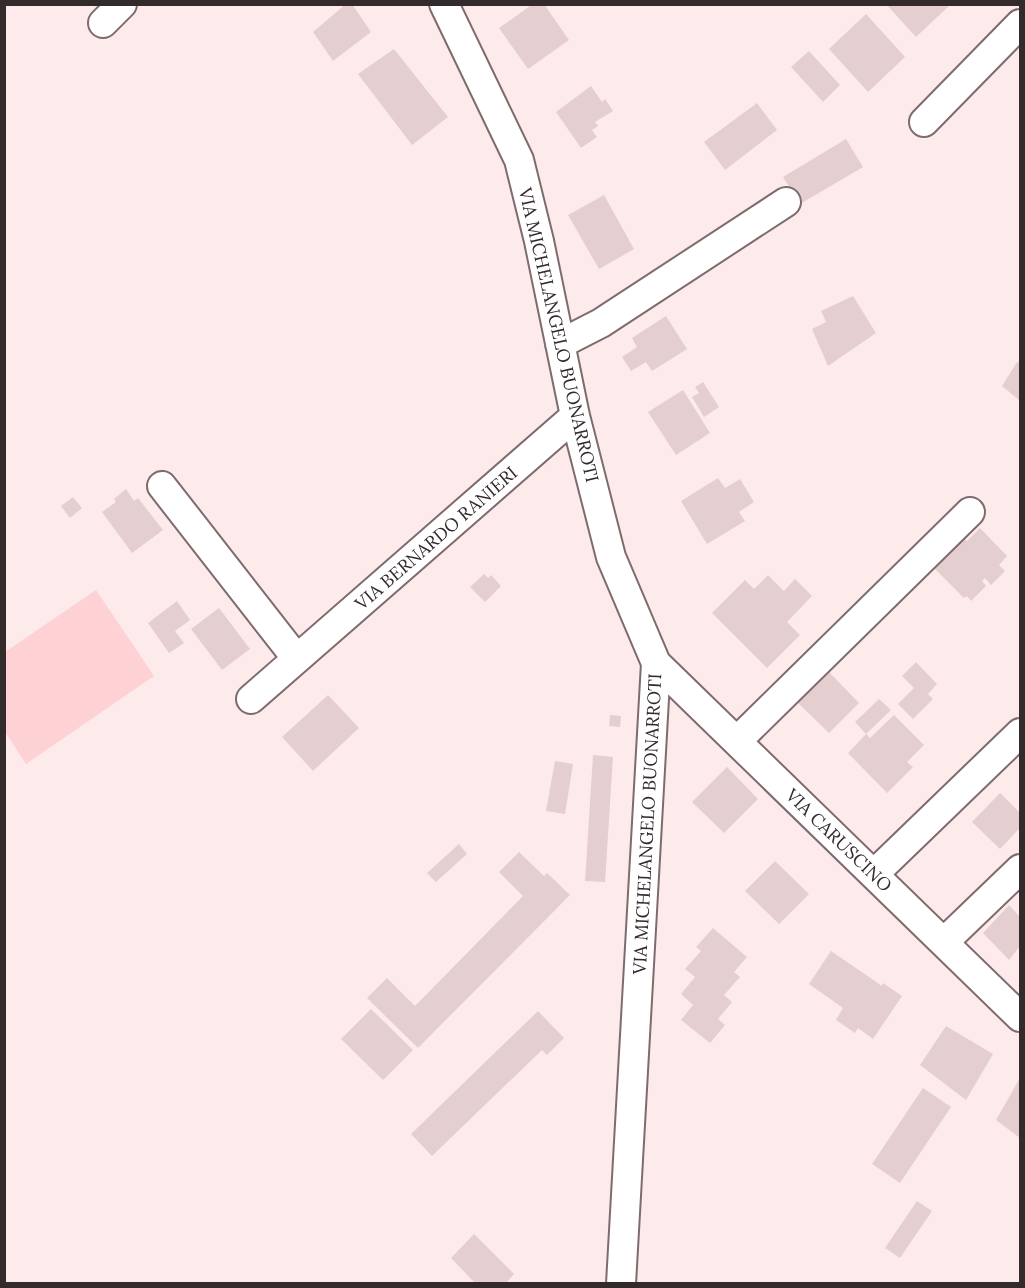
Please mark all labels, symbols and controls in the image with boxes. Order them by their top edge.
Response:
street label: VIA MICHELANGELO BUONARROTI [514,185,604,484]
street label: VIA BERNARDO RANIERI [349,461,522,615]
street label: VIA MICHELANGELO BUONARROTI [628,673,666,976]
street label: VIA CARUSCINO [780,783,897,897]

